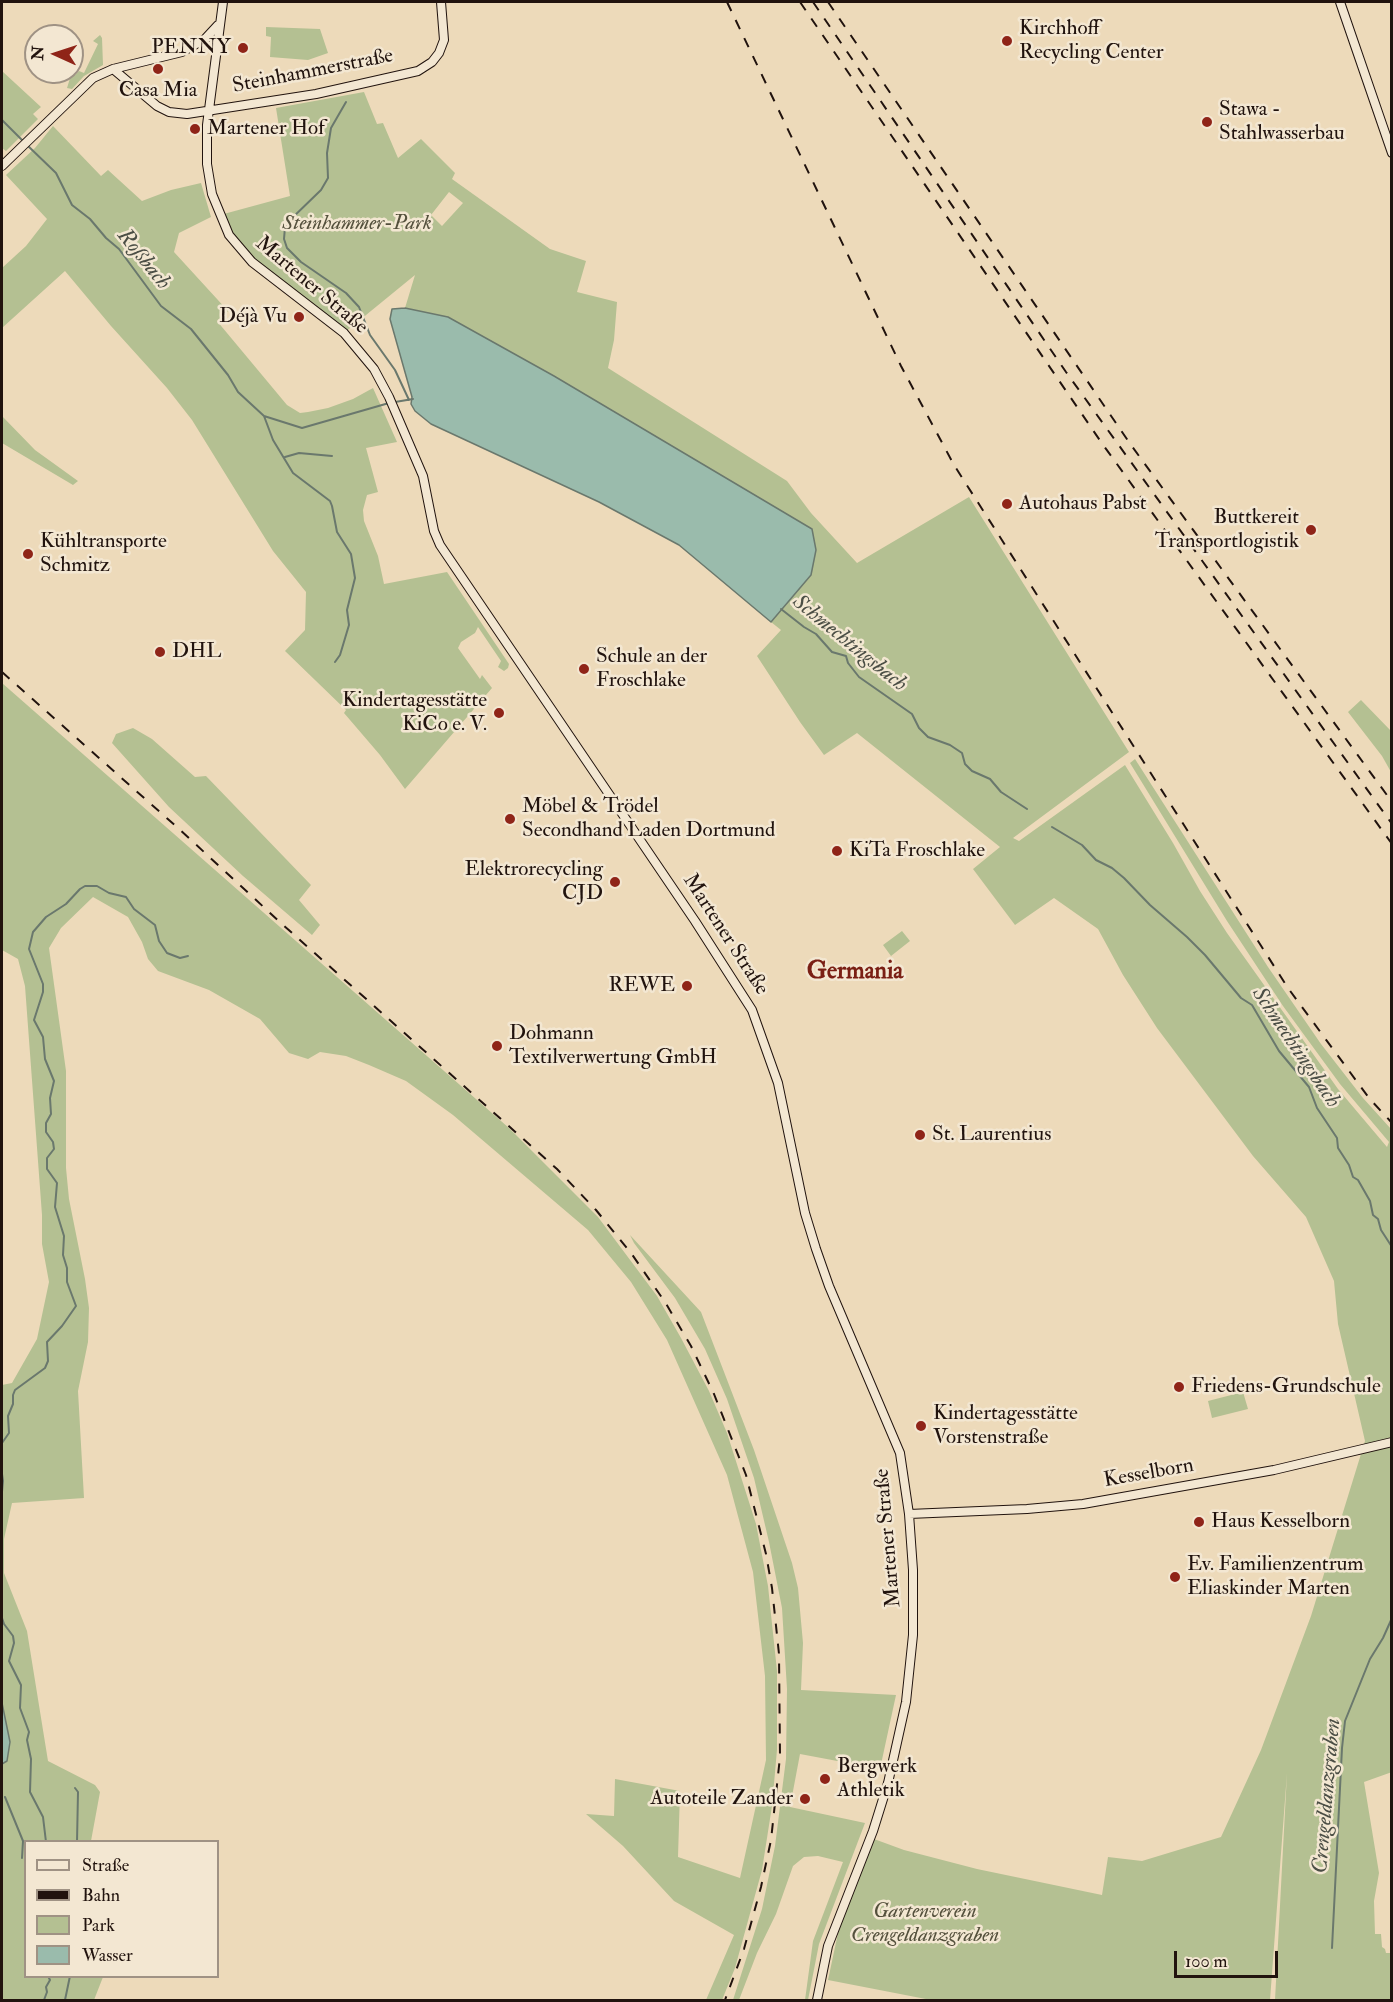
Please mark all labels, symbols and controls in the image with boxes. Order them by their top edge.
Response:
place label: Kirchhoff Recycling Center [1019,16,1163,66]
north arrow [24,24,84,84]
marker: Kirchhoff Recycling Center [1000,34,1014,48]
place label: PENNY [151,35,231,61]
marker: PENNY [236,41,250,55]
street label: Steinhammerstraße [231,44,395,100]
text: N [28,45,48,61]
marker: Casa Mia [151,62,165,76]
place label: Casa Mia [119,78,197,104]
place label: Stawa - Stahlwasserbau [1219,97,1345,147]
marker: Stawa - Stahlwasserbau [1200,115,1214,129]
place label: Martener Hof [207,116,325,142]
marker: Martener Hof [188,122,202,136]
park label: Steinhammer-Park [282,211,432,237]
water label: Roßbach [110,224,176,296]
street label: Martener Straße [250,232,372,340]
place label: Déjà Vu [219,304,287,330]
marker: Déjà Vu [292,310,306,324]
place label: Autohaus Pabst [1019,491,1147,517]
marker: Autohaus Pabst [1000,497,1014,511]
place label: Buttkereit Transportlogistik [1155,505,1299,555]
marker: Buttkereit Transportlogistik [1304,523,1318,537]
place label: Kühltransporte Schmitz [40,529,167,579]
marker: Kühltransporte Schmitz [21,547,35,561]
water label: Schmechtingsbach [786,590,912,698]
place label: DHL [172,639,221,665]
place label: Schule an der Froschlake [596,644,707,694]
marker: DHL [153,645,167,659]
marker: Schule an der Froschlake [577,662,591,676]
place label: Kindertagesstätte KiCo e. V. [342,688,487,738]
marker: Kindertagesstätte KiCo e. V. [492,706,506,720]
place label: Möbel & Trödel Secondhand Laden Dortmund [522,794,775,844]
marker: Möbel & Trödel Secondhand Laden Dortmund [503,812,517,826]
place label: KiTa Froschlake [849,838,985,864]
marker: KiTa Froschlake [830,844,844,858]
place label: Elektrorecycling CJD [465,857,603,907]
street label: Martener Straße [677,870,773,1000]
marker: Elektrorecycling CJD [608,875,622,889]
district label: Germania [807,959,903,987]
place label: REWE [608,973,675,999]
marker: REWE [680,979,694,993]
water label: Schmechtingsbach [1245,983,1345,1113]
place label: Dohmann Textilverwertung GmbH [509,1021,717,1071]
marker: Dohmann Textilverwertung GmbH [490,1039,504,1053]
place label: St. Laurentius [932,1122,1051,1148]
marker: St. Laurentius [913,1128,927,1142]
place label: Friedens-Grundschule [1191,1374,1381,1400]
marker: Friedens-Grundschule [1172,1380,1186,1394]
place label: Kindertagesstätte Vorstenstraße [933,1401,1078,1451]
marker: Kindertagesstätte Vorstenstraße [914,1419,928,1433]
street label: Kesselborn [1102,1454,1196,1494]
street label: Martener Straße [870,1468,908,1608]
place label: Haus Kesselborn [1211,1509,1350,1535]
marker: Haus Kesselborn [1192,1515,1206,1529]
place label: Ev. Familienzentrum Eliaskinder Marten [1187,1552,1364,1602]
marker: Ev. Familienzentrum Eliaskinder Marten [1168,1570,1182,1584]
water label: Crengeldanzgraben [1308,1717,1348,1875]
place label: Bergwerk Athletik [837,1754,917,1804]
marker: Bergwerk Athletik [818,1772,832,1786]
place label: Autoteile Zander [650,1786,793,1812]
marker: Autoteile Zander [798,1792,812,1806]
legend [24,1840,219,1978]
text: Straße [82,1854,129,1877]
text: Bahn [82,1884,120,1907]
park label: Gartenverein Crengeldanzgraben [851,1899,999,1949]
text: Park [82,1914,115,1937]
scale bar [1177,1939,1280,1977]
text: Wasser [82,1944,133,1967]
text: 100 m [1185,1950,1228,1973]

